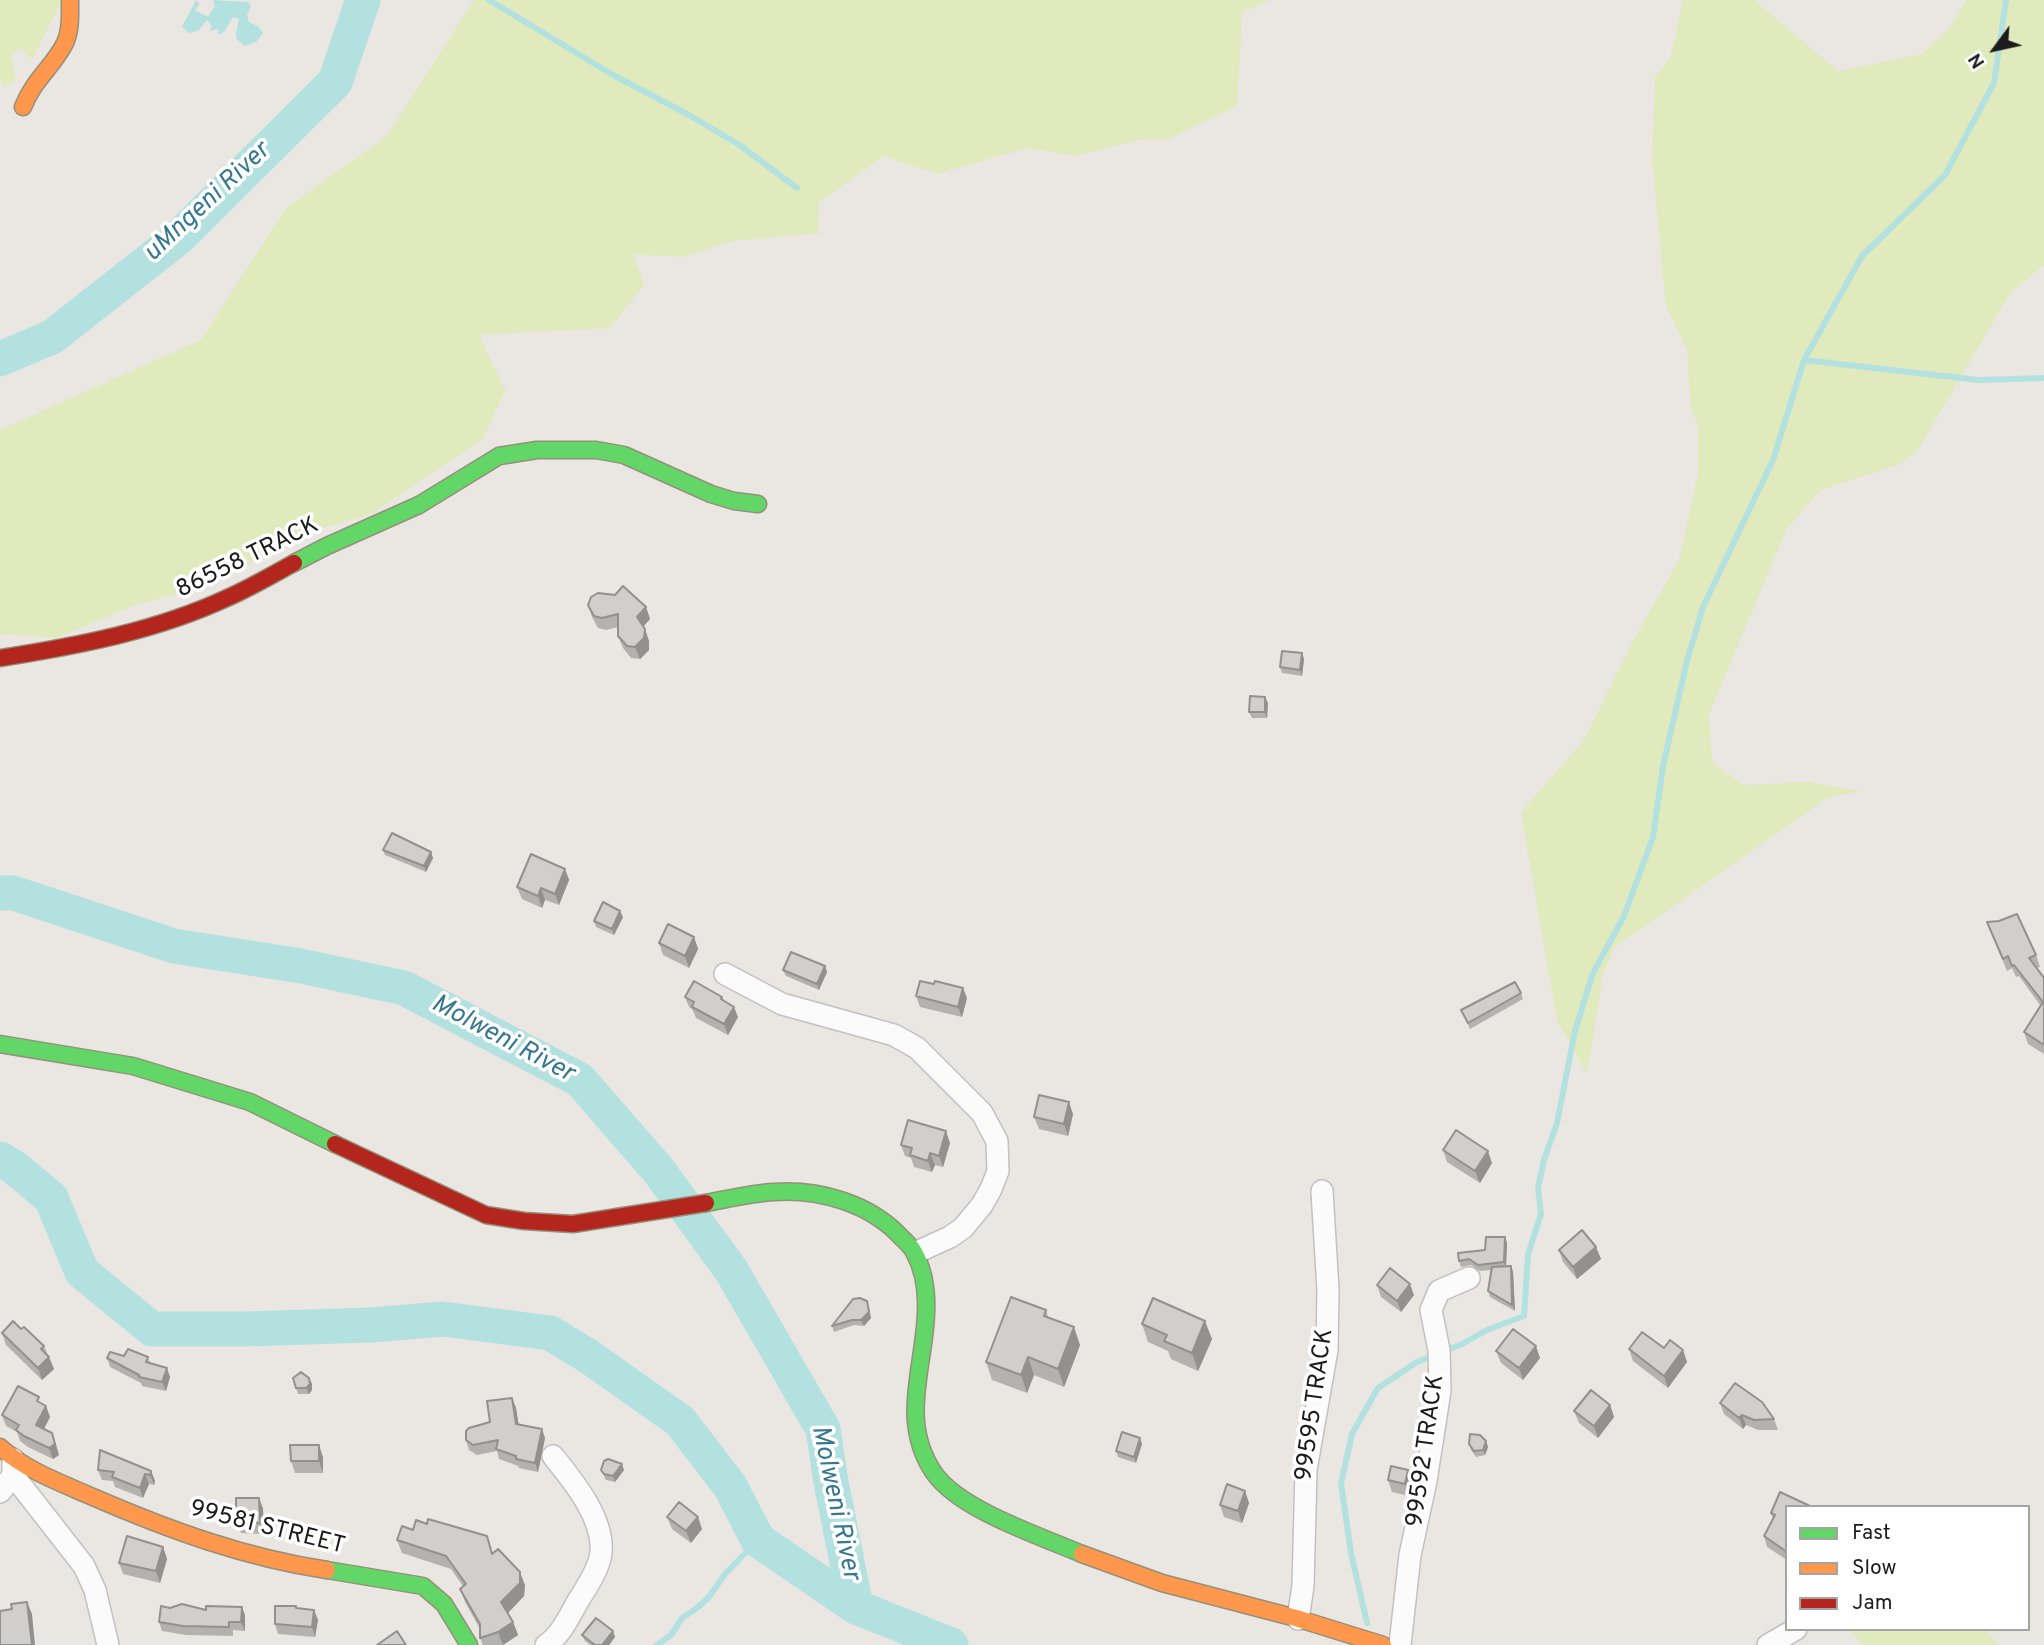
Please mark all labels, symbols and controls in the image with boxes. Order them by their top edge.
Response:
north arrow [1960,14,2030,84]
text: N [1964,48,1991,73]
water label: uMngeni River [138,136,278,270]
street label: 86558 TRACK [172,512,324,606]
water label: Molweni River [425,989,579,1091]
street label: 99595 TRACK [1291,1327,1341,1483]
street label: 99592 TRACK [1402,1373,1452,1529]
water label: Molweni River [802,1423,866,1583]
street label: 99581 STREET [186,1496,348,1562]
legend [1785,1505,2030,1631]
text: Fast [1852,1520,1891,1547]
text: Slow [1852,1555,1897,1582]
text: Jam [1852,1590,1893,1617]

